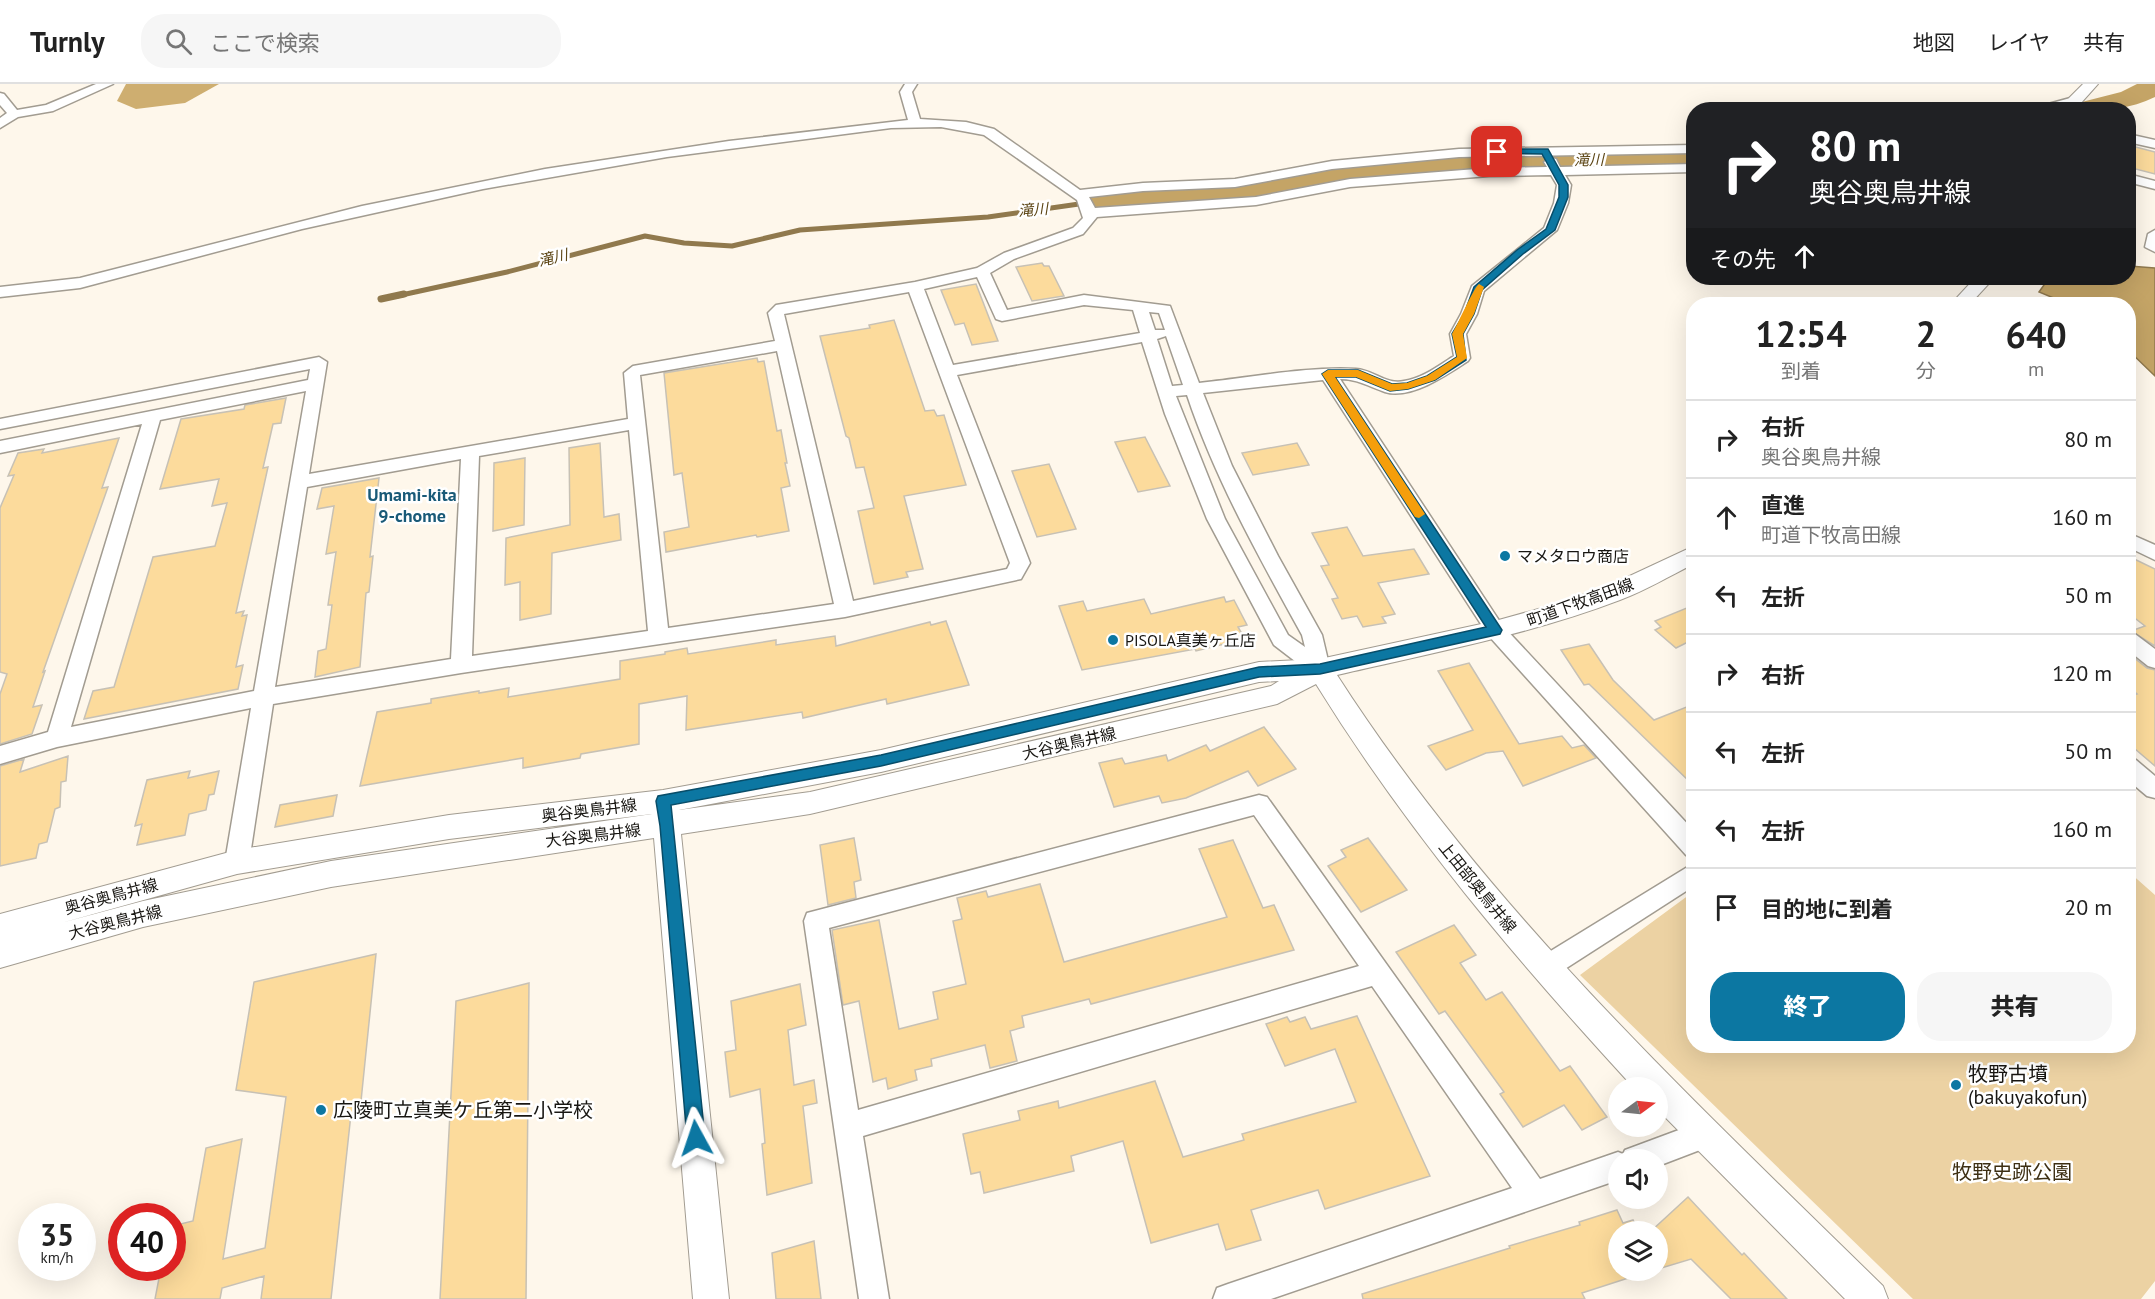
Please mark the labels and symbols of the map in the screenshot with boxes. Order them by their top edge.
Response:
pin [1471,126,1522,177]
water label: 滝川 [1574,150,1606,169]
water label: 滝川 [1017,199,1051,220]
water label: 滝川 [536,244,572,270]
district label: Umami-kita 9-chome [367,483,457,527]
place label: マメタロウ商店 [1517,546,1629,566]
marker: マメタロウ商店 [1498,549,1512,563]
street label: 町道下牧高田線 [1524,573,1636,631]
place label: PISOLA真美ヶ丘店 [1125,630,1256,650]
marker: PISOLA真美ヶ丘店 [1106,633,1120,647]
street label: 大谷奥鳥井線 [1020,722,1118,764]
street label: 奥谷奥鳥井線 [540,794,638,826]
street label: 大谷奥鳥井線 [544,819,642,851]
street label: 上田部奥鳥井線 [1435,837,1521,937]
street label: 奥谷奥鳥井線 [62,874,160,918]
street label: 大谷奥鳥井線 [66,901,164,943]
place label: 牧野古墳 (bakuyakofun) [1968,1061,2087,1110]
north arrow [1608,1077,1668,1137]
marker: 牧野古墳 (bakuyakofun) [1949,1078,1963,1092]
place label: 広陵町立真美ケ丘第二小学校 [333,1097,593,1123]
marker: 広陵町立真美ケ丘第二小学校 [314,1103,328,1117]
position arrow [664,1106,728,1170]
park label: 牧野史跡公園 [1952,1159,2072,1185]
speed limit sign: 40 [108,1203,186,1281]

